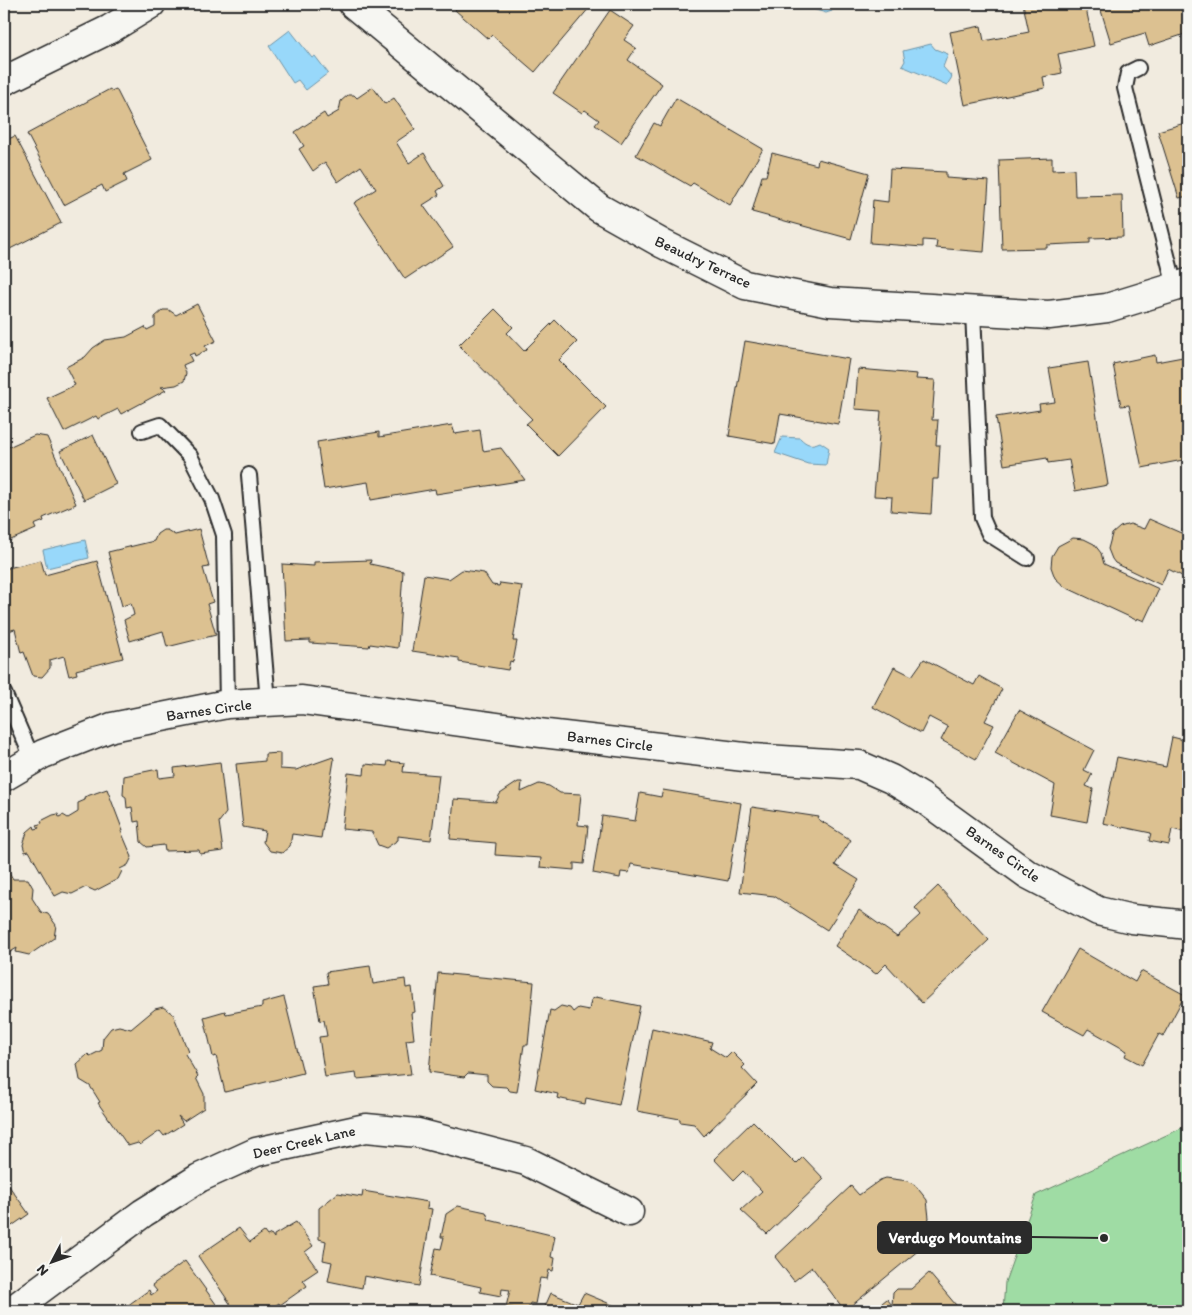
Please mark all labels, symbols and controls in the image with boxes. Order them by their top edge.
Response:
street label: Beaudry Terrace [652,232,754,292]
street label: Barnes Circle [165,695,253,725]
street label: Barnes Circle [566,727,654,755]
street label: Barnes Circle [962,822,1044,886]
street label: Deer Creek Lane [251,1121,357,1163]
callout: Verdugo Mountains [878,1222,1031,1253]
text: Verdugo Mountains [888,1228,1022,1248]
north arrow [28,1238,78,1288]
text: N [33,1261,52,1279]

